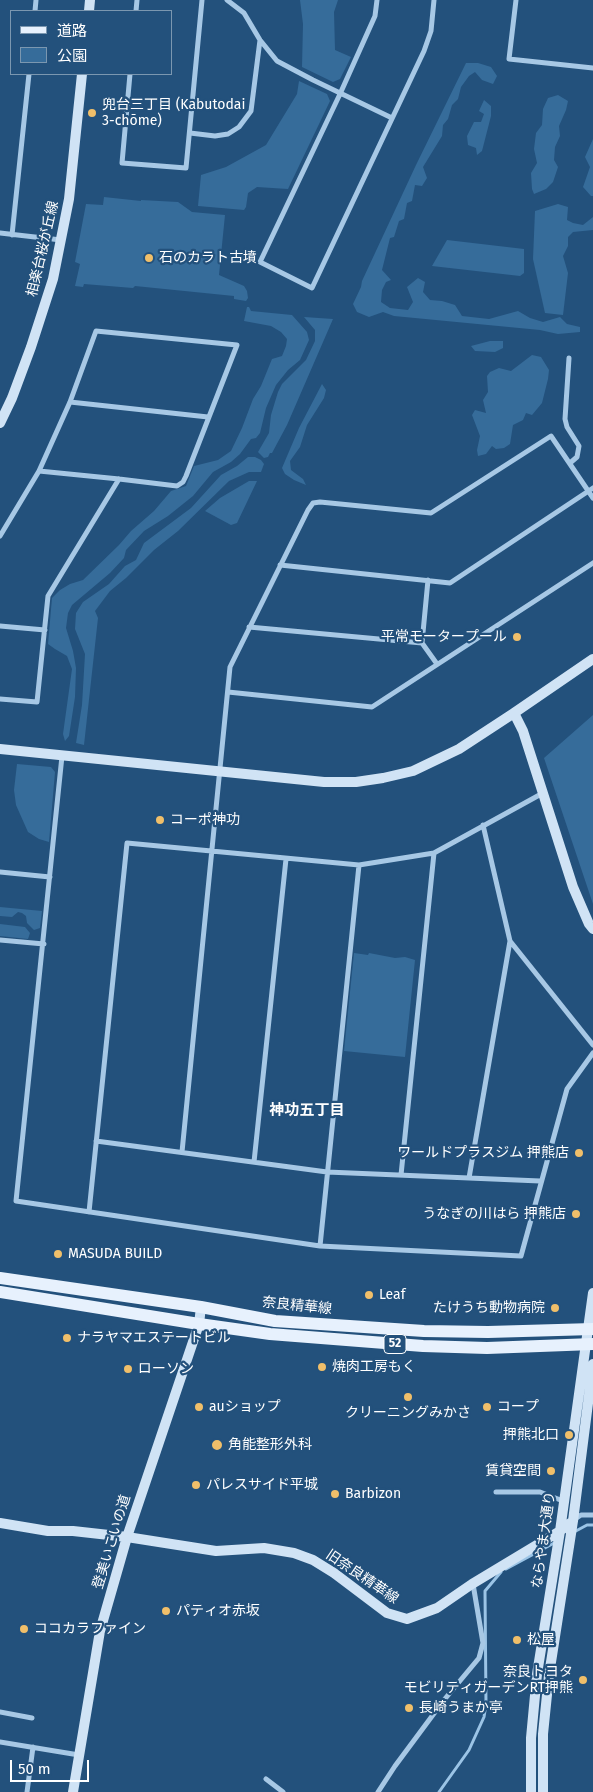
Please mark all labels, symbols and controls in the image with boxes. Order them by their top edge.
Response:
legend [10,10,172,75]
text: 道路 [57,22,87,40]
text: 公園 [57,47,87,65]
place label: 兜台三丁目 (Kabutodai 3-chōme) [102,97,245,130]
marker: 兜台三丁目 (Kabutodai 3-chōme) [86,107,98,119]
street label: 相楽台桜が丘線 [24,199,62,299]
place label: 石のカラト古墳 [159,250,257,266]
marker: 石のカラト古墳 [143,252,155,264]
place label: 平常モータープール [381,629,507,645]
marker: 平常モータープール [511,631,523,643]
place label: コーポ神功 [170,812,240,828]
marker: コーポ神功 [154,814,166,826]
district label: 神功五丁目 [270,1102,344,1120]
place label: ワールドプラスジム 押熊店 [397,1145,569,1161]
marker: ワールドプラスジム 押熊店 [573,1147,585,1159]
place label: うなぎの川はら 押熊店 [422,1206,566,1222]
marker: うなぎの川はら 押熊店 [570,1208,582,1220]
place label: MASUDA BUILD [68,1246,162,1262]
marker: MASUDA BUILD [52,1248,64,1260]
place label: Leaf [379,1287,405,1303]
marker: Leaf [363,1289,375,1301]
street label: 奈良精華線 [261,1294,333,1318]
place label: たけうち動物病院 [433,1300,545,1316]
marker: たけうち動物病院 [549,1302,561,1314]
place label: ナラヤマエステートビル [77,1330,231,1346]
marker: ナラヤマエステートビル [61,1332,73,1344]
road number: 52 [384,1335,406,1354]
place label: 焼肉工房もく [332,1359,416,1375]
place label: ローソン [138,1361,194,1377]
marker: 焼肉工房もく [316,1361,328,1373]
marker: ローソン [122,1363,134,1375]
marker: クリーニングみかさ [402,1391,414,1403]
place label: auショップ [209,1399,281,1415]
place label: コープ [497,1399,539,1415]
marker: auショップ [193,1401,205,1413]
marker: コープ [481,1401,493,1413]
place label: クリーニングみかさ [345,1405,471,1421]
place label: 押熊北口 [503,1427,559,1443]
marker: 押熊北口 [563,1429,575,1441]
place label: 角能整形外科 [228,1437,312,1453]
marker: 角能整形外科 [210,1438,224,1452]
place label: 賃貸空間 [485,1463,541,1479]
marker: 賃貸空間 [545,1465,557,1477]
place label: パレスサイド平城 [206,1477,318,1493]
marker: パレスサイド平城 [190,1479,202,1491]
place label: Barbizon [345,1486,401,1502]
marker: Barbizon [329,1488,341,1500]
street label: ならやま大通り [529,1490,559,1590]
street label: 登美いこいの道 [90,1493,134,1591]
street label: 旧奈良精華線 [322,1547,402,1607]
place label: パティオ赤坂 [176,1603,260,1619]
marker: パティオ赤坂 [160,1605,172,1617]
place label: ココカラファイン [34,1621,146,1637]
marker: ココカラファイン [18,1623,30,1635]
place label: 松屋 [527,1632,555,1648]
marker: 松屋 [511,1634,523,1646]
place label: 奈良トヨタ モビリティガーデンRT押熊 [404,1664,573,1696]
marker: 奈良トヨタ モビリティガーデンRT押熊 [577,1674,589,1686]
place label: 長崎うまか亭 [419,1700,503,1716]
marker: 長崎うまか亭 [403,1702,415,1714]
scale bar [12,1750,91,1782]
text: 50 m [18,1760,51,1778]

